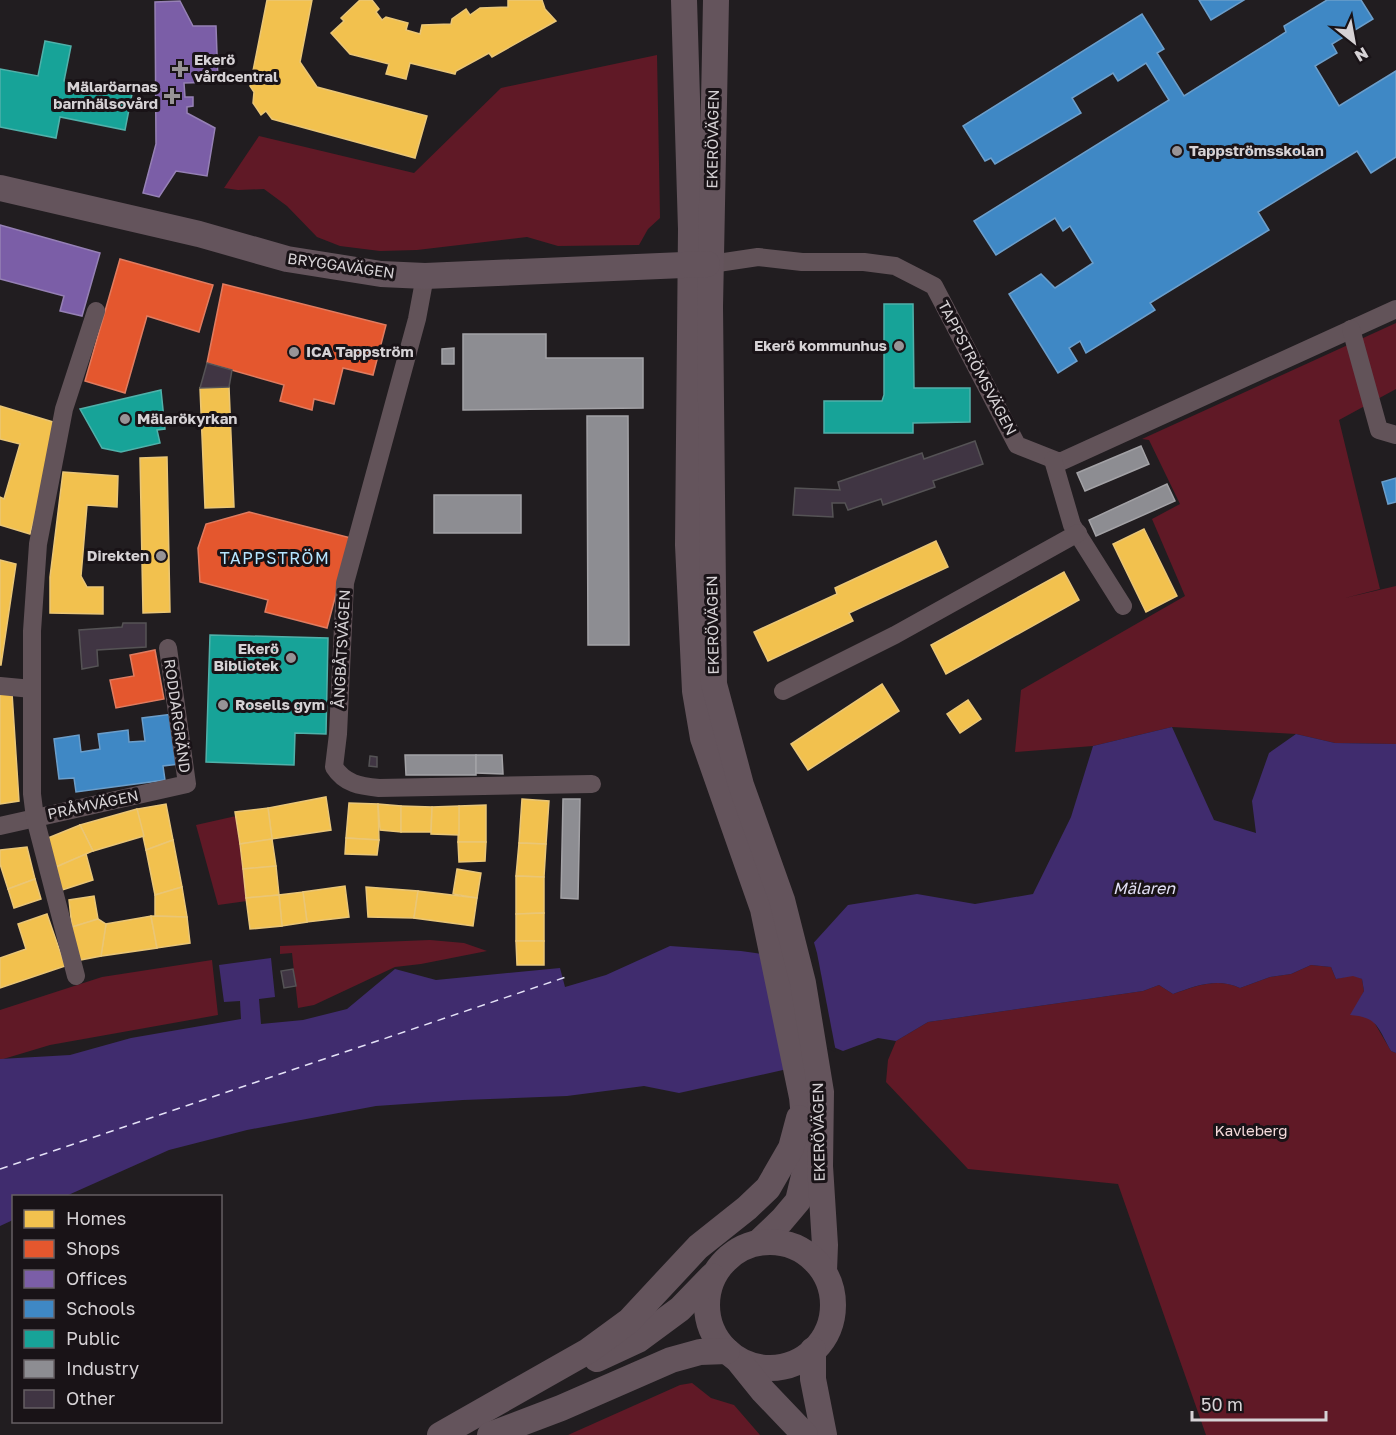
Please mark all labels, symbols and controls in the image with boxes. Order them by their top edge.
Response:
north arrow [1324,12,1384,72]
text: N [1351,43,1372,67]
place label: Ekerö vårdcentral [194,50,278,85]
marker: Ekerö vårdcentral [171,60,189,78]
place label: Mälaröarnas barnhälsovård [53,77,158,112]
marker: Mälaröarnas barnhälsovård [163,87,181,105]
street label: EKERÖVÄGEN [702,89,722,189]
place label: Tappströmsskolan [1189,141,1324,159]
marker: Tappströmsskolan [1170,144,1184,158]
street label: BRYGGAVÄGEN [286,249,396,281]
street label: TAPPSTRÖMSVÄGEN [935,297,1021,438]
place label: Ekerö kommunhus [754,336,887,354]
marker: Ekerö kommunhus [892,339,906,353]
place label: ICA Tappström [306,342,414,360]
marker: ICA Tappström [287,345,301,359]
place label: Mälarökyrkan [137,409,237,427]
marker: Mälarökyrkan [118,412,132,426]
place label: Direkten [87,546,149,564]
district label: TAPPSTRÖM [220,548,330,568]
marker: Direkten [154,549,168,563]
street label: EKERÖVÄGEN [702,575,722,675]
street label: ÅNGBÅTSVÄGEN [329,589,353,709]
place label: Ekerö Bibliotek [213,639,279,674]
marker: Ekerö Bibliotek [284,651,298,665]
street label: RODDARGRÄND [161,658,195,774]
place label: Rosells gym [235,695,325,713]
marker: Rosells gym [216,698,230,712]
street label: PRÅMVÄGEN [46,786,140,822]
water label: Mälaren [1113,878,1176,898]
street label: EKERÖVÄGEN [808,1082,828,1182]
park label: Kavleberg [1215,1121,1287,1139]
legend [12,1195,222,1423]
text: Homes [66,1207,126,1229]
text: Shops [66,1237,120,1259]
text: Offices [66,1267,127,1289]
text: Schools [66,1297,135,1319]
text: Public [66,1327,120,1349]
text: Industry [66,1357,139,1379]
scale bar [1192,1384,1326,1422]
text: Other [66,1387,115,1409]
text: 50 m [1201,1393,1243,1415]

